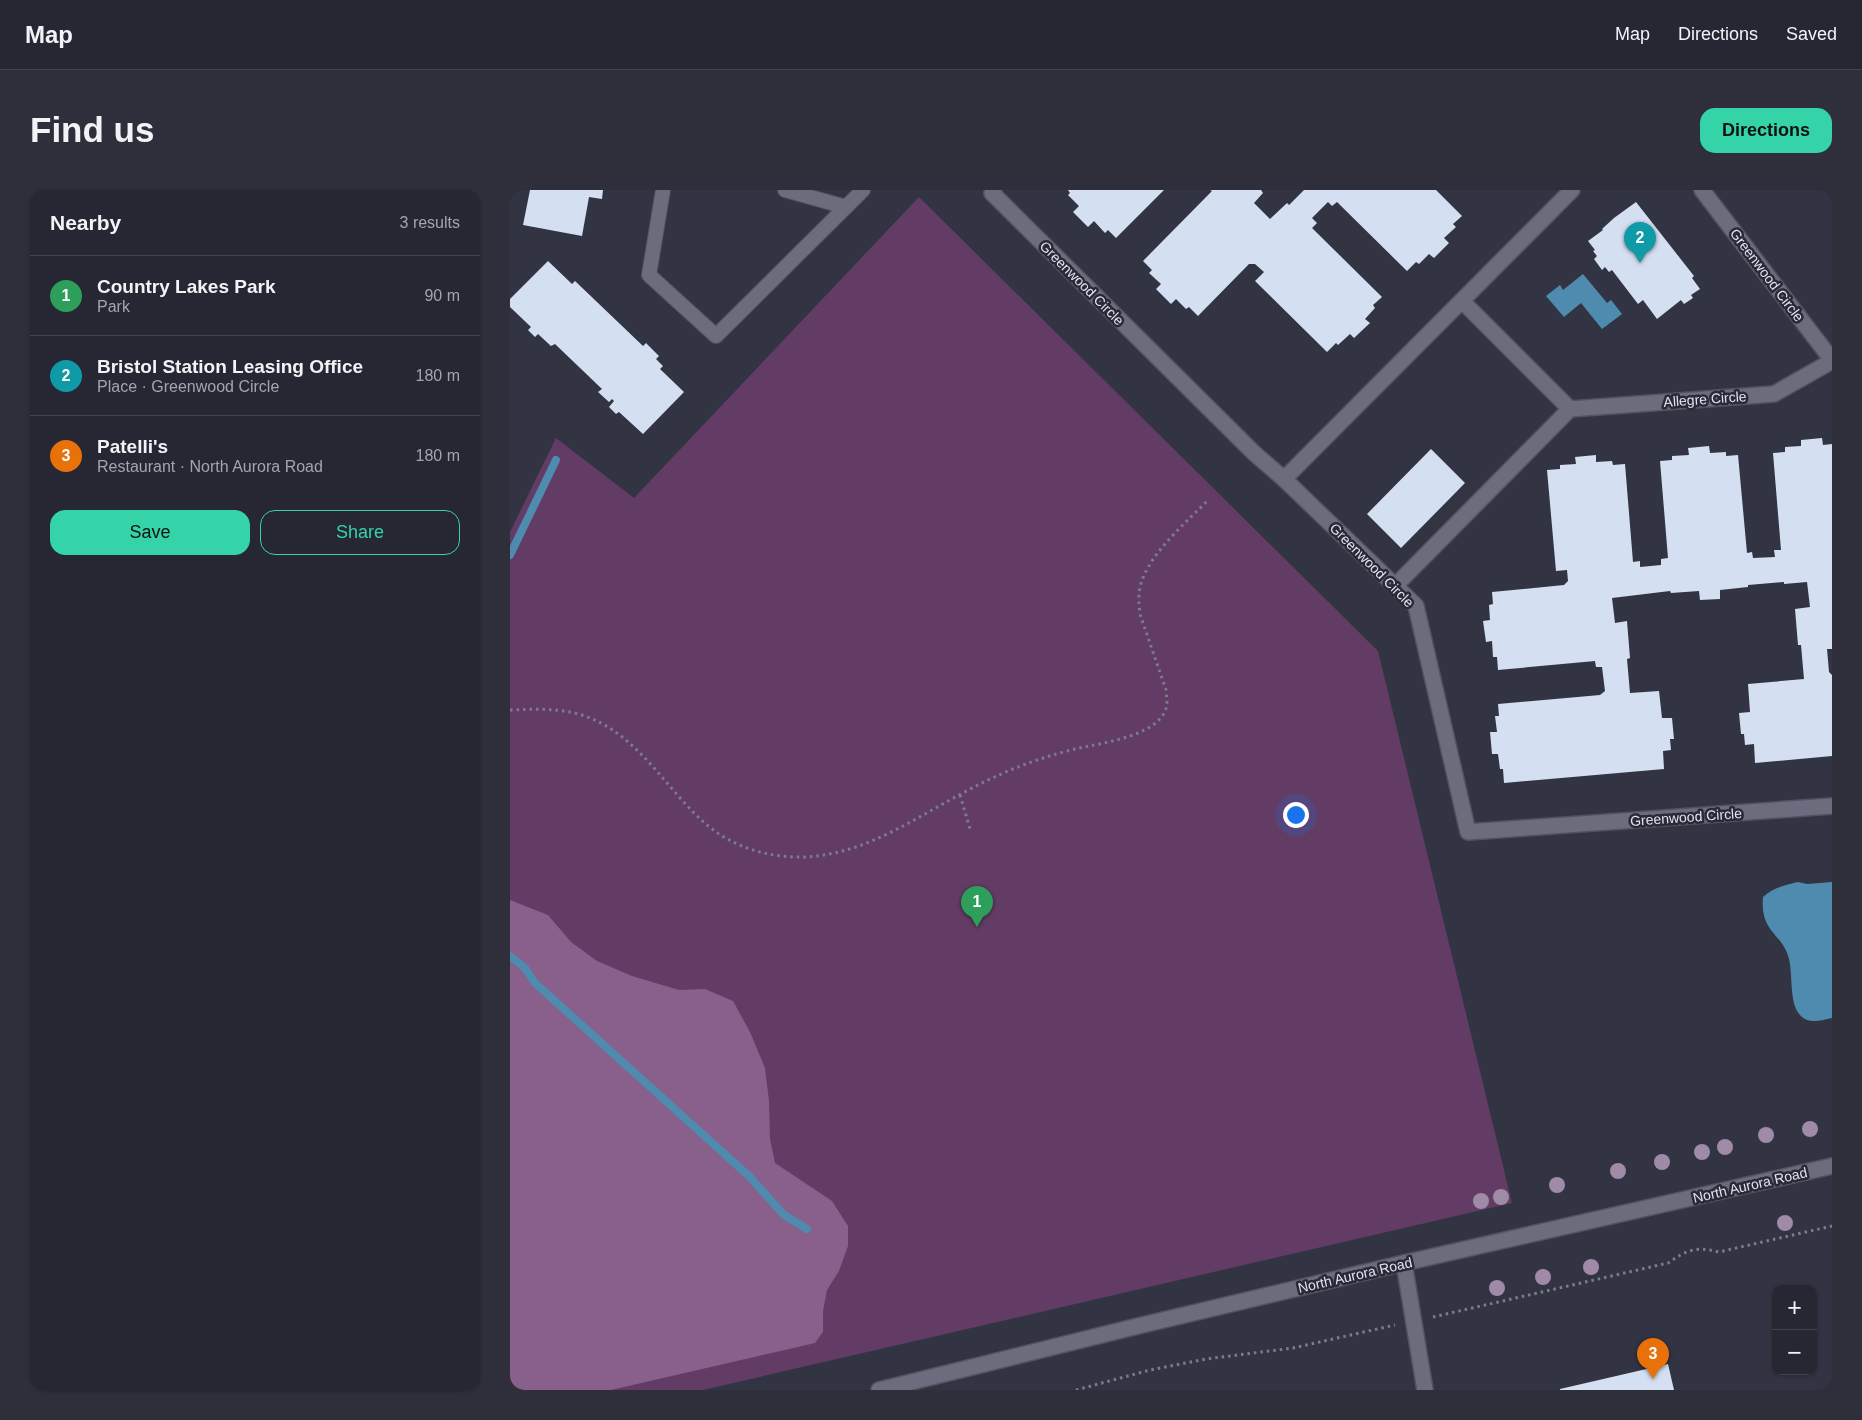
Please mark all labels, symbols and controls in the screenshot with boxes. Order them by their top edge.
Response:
text: Map [25,21,73,48]
text: Map [1615,24,1650,44]
text: Directions [1678,24,1758,44]
text: Saved [1786,24,1837,44]
button: Directions [1700,108,1832,153]
text: Find us [30,110,154,149]
text: Nearby [50,211,121,234]
text: 3 results [400,214,460,231]
pin: 2 [1624,222,1656,263]
street label: Greenwood Circle [1727,225,1807,325]
street label: Greenwood Circle [1037,238,1127,328]
text: Country Lakes Park [97,276,275,297]
text: 1 [62,287,70,304]
text: 90 m [424,287,460,304]
text: Park [97,298,130,315]
text: Bristol Station Leasing Office [97,356,363,377]
text: 2 [62,367,70,384]
text: 180 m [416,367,460,384]
text: Place · Greenwood Circle [97,378,279,395]
street label: Allegre Circle [1663,388,1747,410]
text: Patelli's [97,436,168,457]
text: 3 [62,447,70,464]
text: 180 m [416,447,460,464]
text: Restaurant · North Aurora Road [97,458,323,475]
button: Save [50,510,250,555]
button: Share [260,510,460,555]
street label: Greenwood Circle [1327,520,1417,610]
your location [1283,802,1309,828]
street label: Greenwood Circle [1630,805,1743,829]
pin: 1 [961,886,993,927]
street label: North Aurora Road [1691,1164,1809,1206]
street label: North Aurora Road [1296,1254,1414,1296]
map controls [1772,1285,1817,1375]
button: + [1772,1285,1817,1330]
button: − [1772,1330,1817,1375]
pin: 3 [1637,1338,1669,1379]

